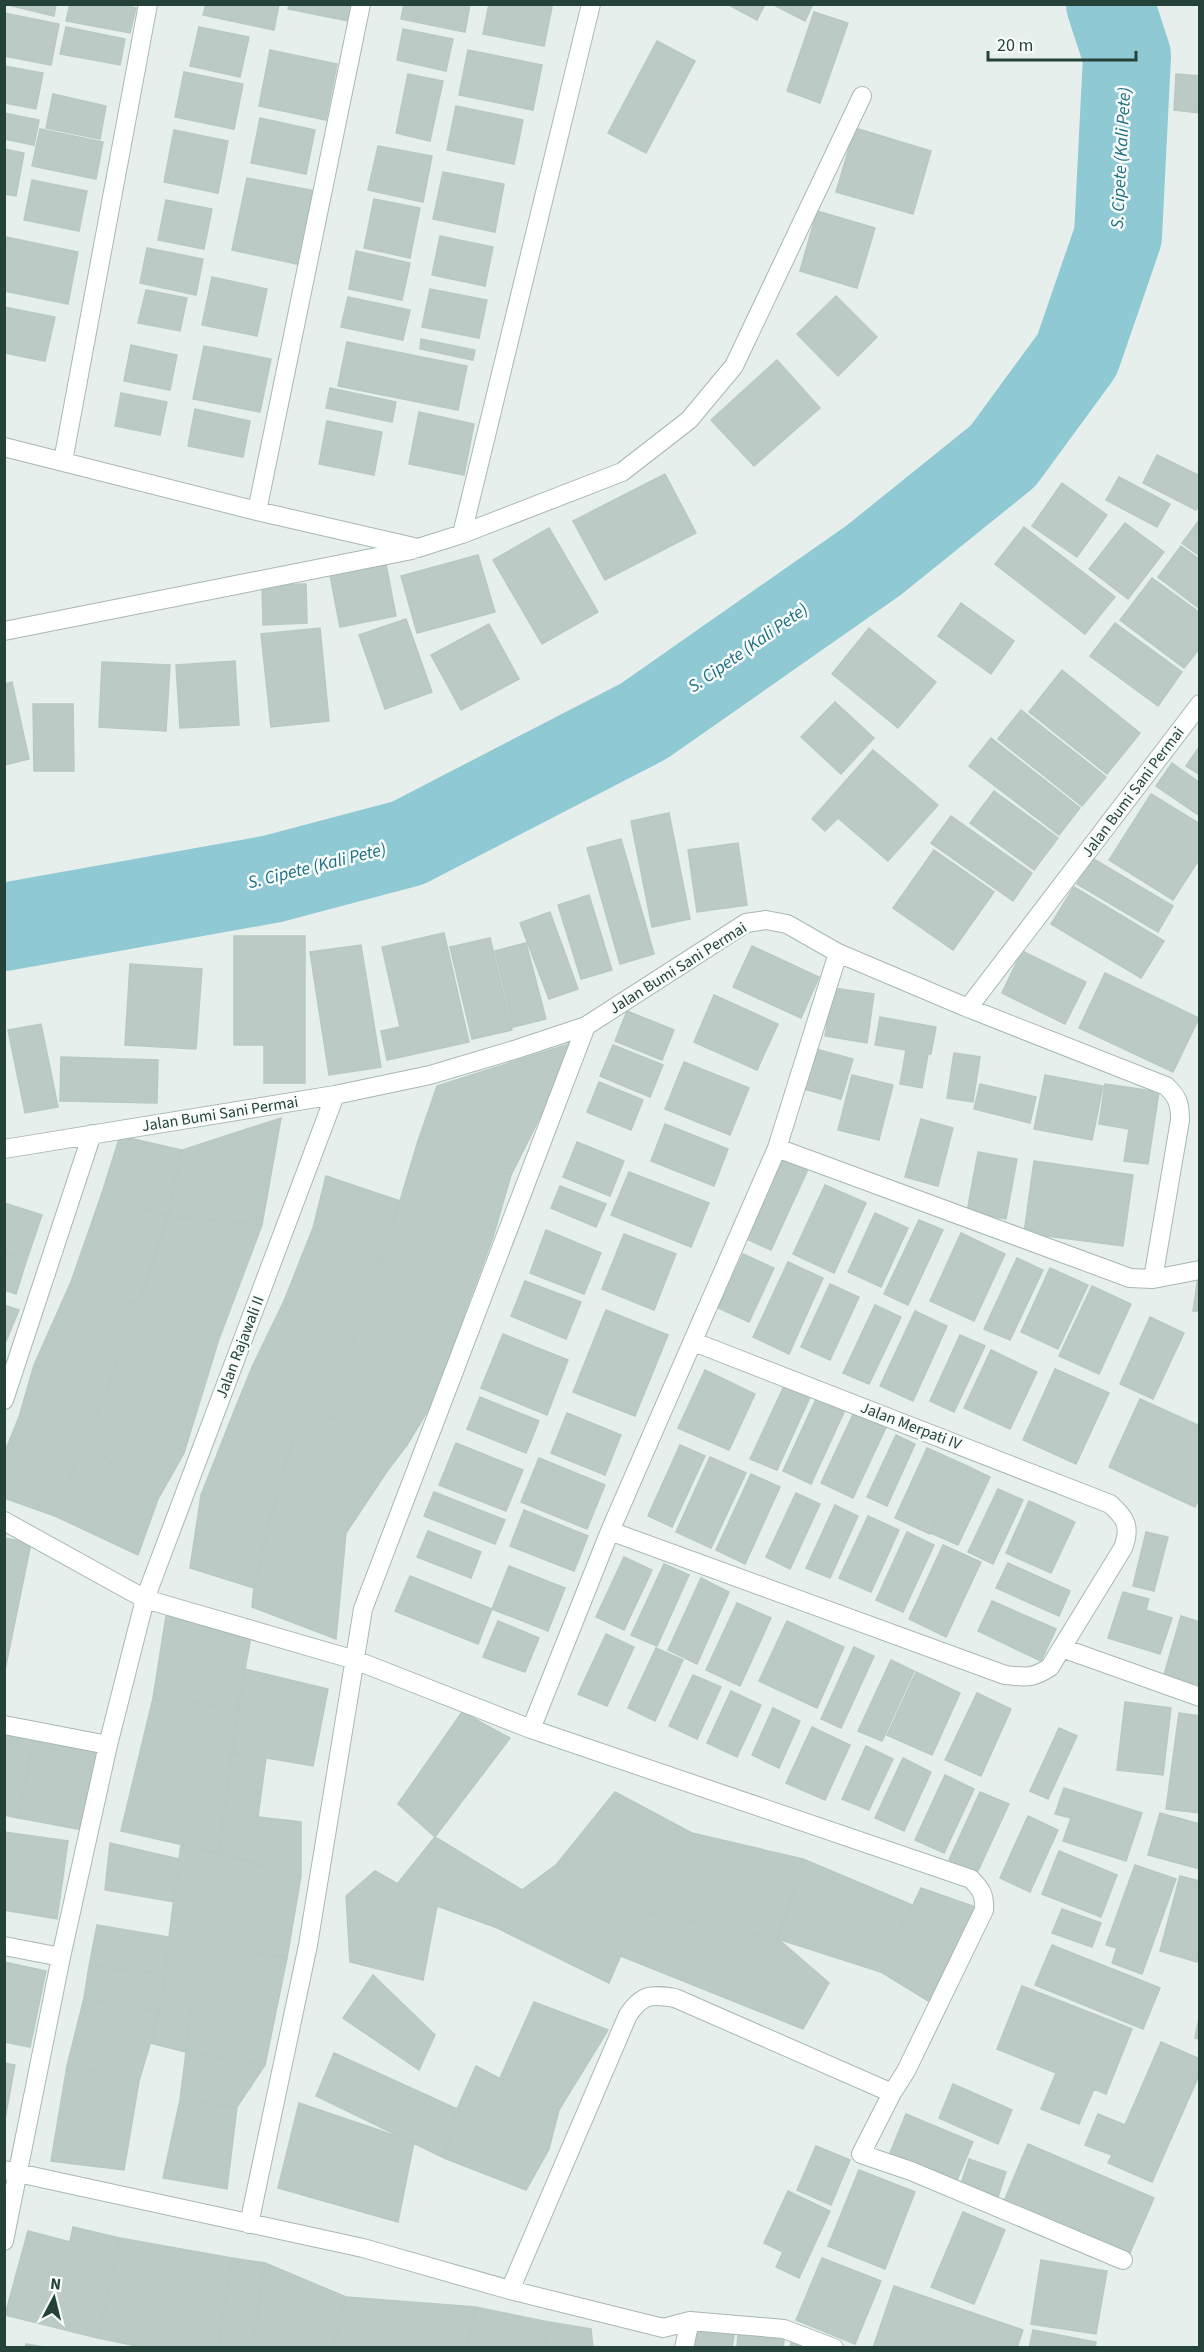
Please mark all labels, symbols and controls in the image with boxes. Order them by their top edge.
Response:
scale bar [988,24,1136,62]
text: 20 m [997,33,1033,58]
water label: S. Cipete (Kali Pete) [1105,87,1137,229]
water label: S. Cipete (Kali Pete) [683,597,813,699]
street label: Jalan Bumi Sani Permai [1077,722,1189,862]
water label: S. Cipete (Kali Pete) [245,837,389,895]
street label: Jalan Bumi Sani Permai [605,917,751,1019]
street label: Jalan Bumi Sani Permai [140,1091,300,1137]
street label: Jalan Rajawali II [210,1293,270,1401]
street label: Jalan Merpati IV [857,1397,965,1456]
north arrow [24,2268,84,2328]
text: N [49,2273,62,2296]

